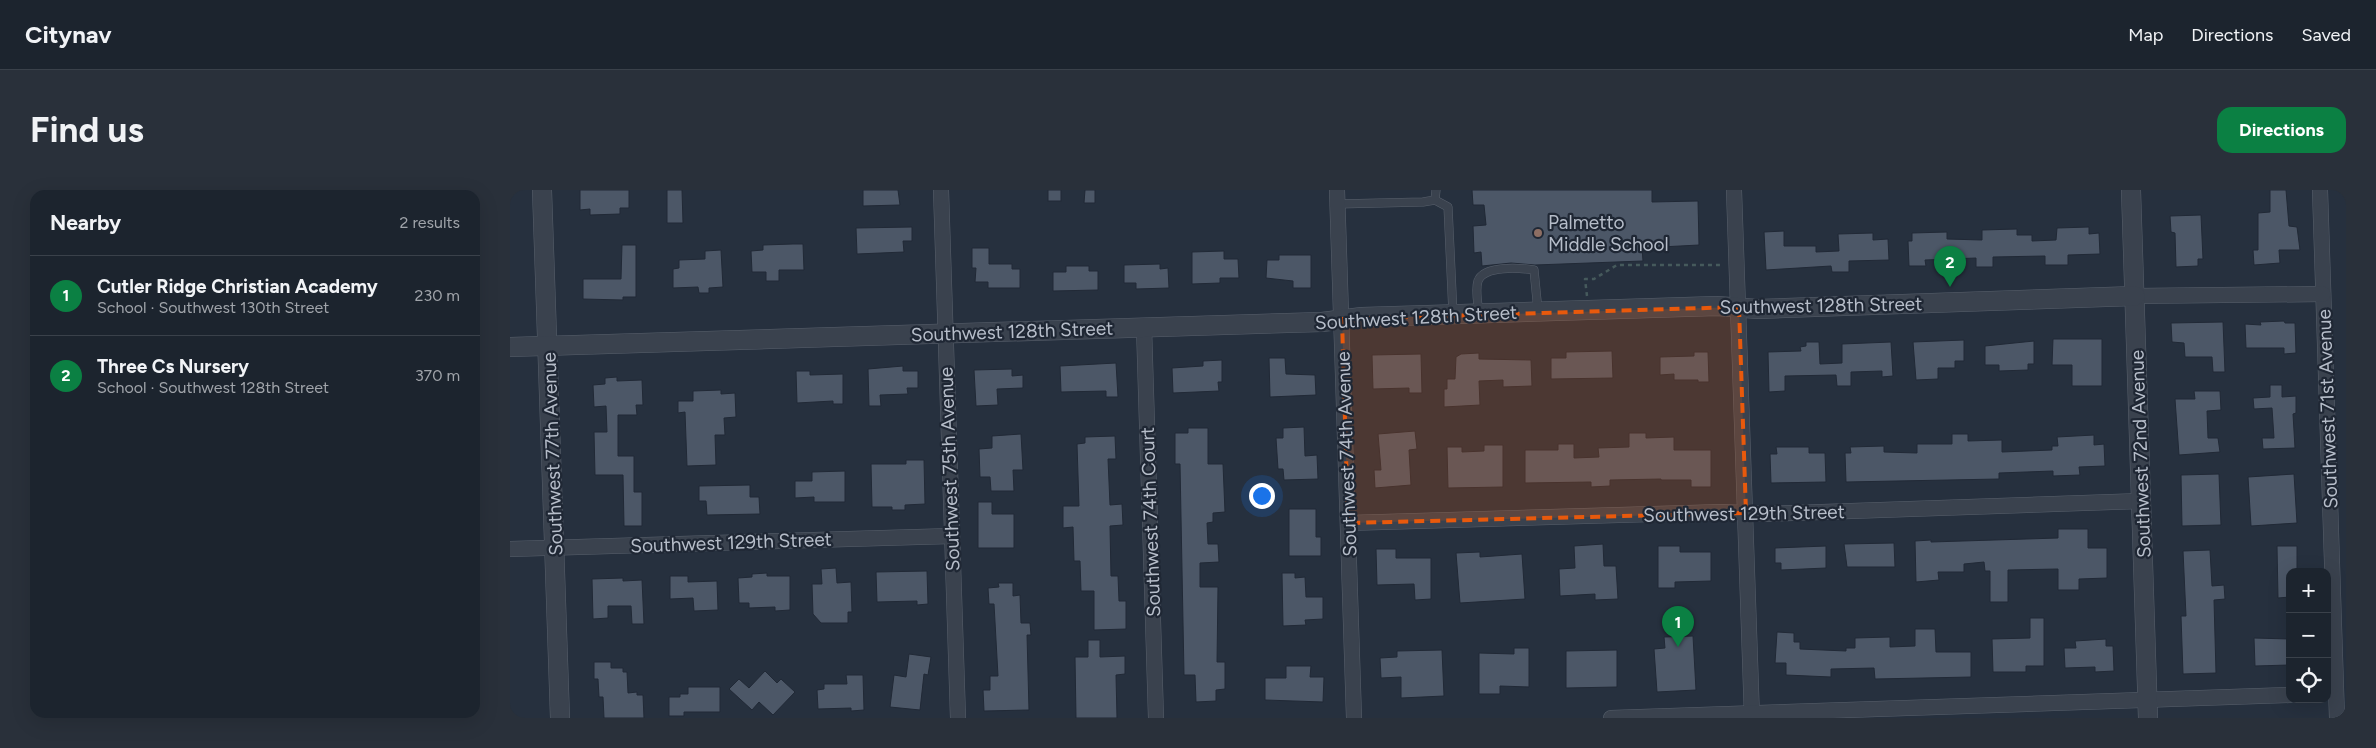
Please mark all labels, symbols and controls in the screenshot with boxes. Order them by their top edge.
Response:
text: Citynav [25,20,112,49]
text: Map [2128,24,2163,46]
text: Directions [2191,24,2273,46]
text: Saved [2301,24,2351,46]
button: Directions [2217,107,2346,153]
text: Find us [30,109,144,151]
text: Nearby [50,210,121,235]
place label: Palmetto Middle School [1548,211,1669,256]
text: 2 results [400,213,460,232]
marker: Palmetto Middle School [1532,227,1544,239]
pin: 2 [1934,246,1966,287]
text: Cutler Ridge Christian Academy [97,275,378,298]
text: 1 [63,286,69,305]
text: 230 m [415,286,460,305]
street label: Southwest 128th Street [1720,292,1922,319]
text: School · Southwest 130th Street [97,298,329,317]
street label: Southwest 128th Street [1314,301,1518,334]
street label: Southwest 71st Avenue [2313,309,2342,509]
street label: Southwest 128th Street [910,316,1114,347]
street label: Southwest 72nd Avenue [2125,350,2156,558]
street label: Southwest 74th Avenue [1331,351,1362,557]
street label: Southwest 77th Avenue [537,352,568,556]
text: Three Cs Nursery [97,355,249,378]
text: 2 [61,366,71,385]
text: 370 m [415,366,460,385]
street label: Southwest 75th Avenue [934,366,965,572]
text: School · Southwest 128th Street [97,378,329,397]
street label: Southwest 74th Court [1136,427,1165,617]
your location [1249,483,1275,509]
street label: Southwest 129th Street [1643,500,1845,527]
street label: Southwest 129th Street [630,527,832,558]
map controls [2286,568,2331,703]
button: + [2286,568,2331,613]
pin: 1 [1662,606,1694,647]
button: − [2286,613,2331,658]
button: locate [2286,658,2331,703]

